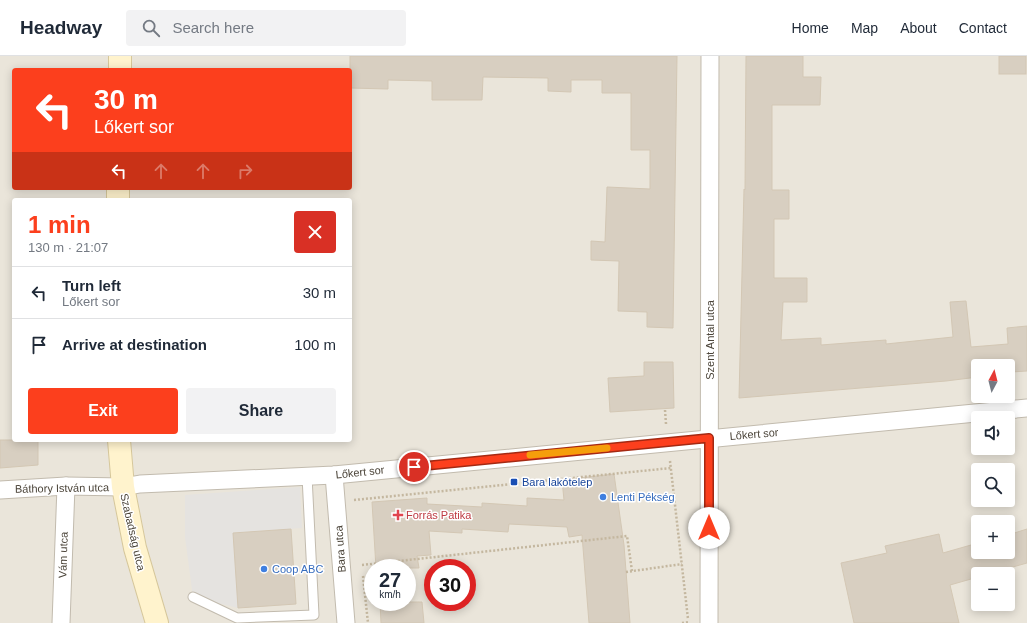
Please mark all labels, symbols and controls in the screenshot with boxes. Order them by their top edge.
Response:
search box [126,10,406,46]
text: Headway [20,17,102,38]
icon: search [140,17,162,39]
text: Search here [172,19,254,36]
text: Home [792,20,829,36]
text: Map [851,20,878,36]
text: About [900,20,937,36]
text: Contact [959,20,1007,36]
icon: left [28,84,80,136]
text: 30 m [94,84,158,115]
text: Lőkert sor [94,117,174,137]
icon: left [108,160,130,182]
icon: ahead [150,160,172,182]
icon: ahead [192,160,214,182]
icon: right [234,160,256,182]
text: 1 min [28,211,91,238]
button: close [294,211,336,253]
text: 130 m · 21:07 [28,240,108,255]
text: Turn left [62,277,121,294]
icon: left [28,282,50,304]
text: 30 m [303,284,336,301]
text: Lőkert sor [62,294,120,309]
street label: Szent Antal utca [704,299,716,380]
icon: arrive [28,334,50,356]
text: Arrive at destination [62,336,207,353]
text: 100 m [294,336,336,353]
north arrow [971,359,1015,403]
map controls [971,359,1015,611]
button: Exit [28,388,178,434]
button: Share [186,388,336,434]
button: sound [971,411,1015,455]
street label: Lőkert sor [729,426,779,442]
pin [397,450,431,484]
icon: arrive [403,456,425,478]
street label: Lőkert sor [335,463,385,481]
button: search [971,463,1015,507]
place label: Bara lakótelep [522,476,592,488]
marker: Bara lakótelep [509,477,519,487]
street label: Báthory István utca [15,481,110,495]
place label: Lenti Pékség [611,491,675,503]
street label: Szabadság utca [118,492,148,573]
marker: Lenti Pékség [598,492,608,502]
position arrow [688,507,730,549]
place label: Forrás Patika [406,509,472,521]
marker: Forrás Patika [393,510,403,520]
button: + [971,515,1015,559]
street label: Bara utca [332,524,348,573]
street label: Vám utca [56,531,70,578]
speed limit sign: 30 [424,559,476,611]
place label: Coop ABC [272,563,323,575]
marker: Coop ABC [259,564,269,574]
button: − [971,567,1015,611]
text: 27 [379,569,401,591]
text: km/h [379,589,401,600]

